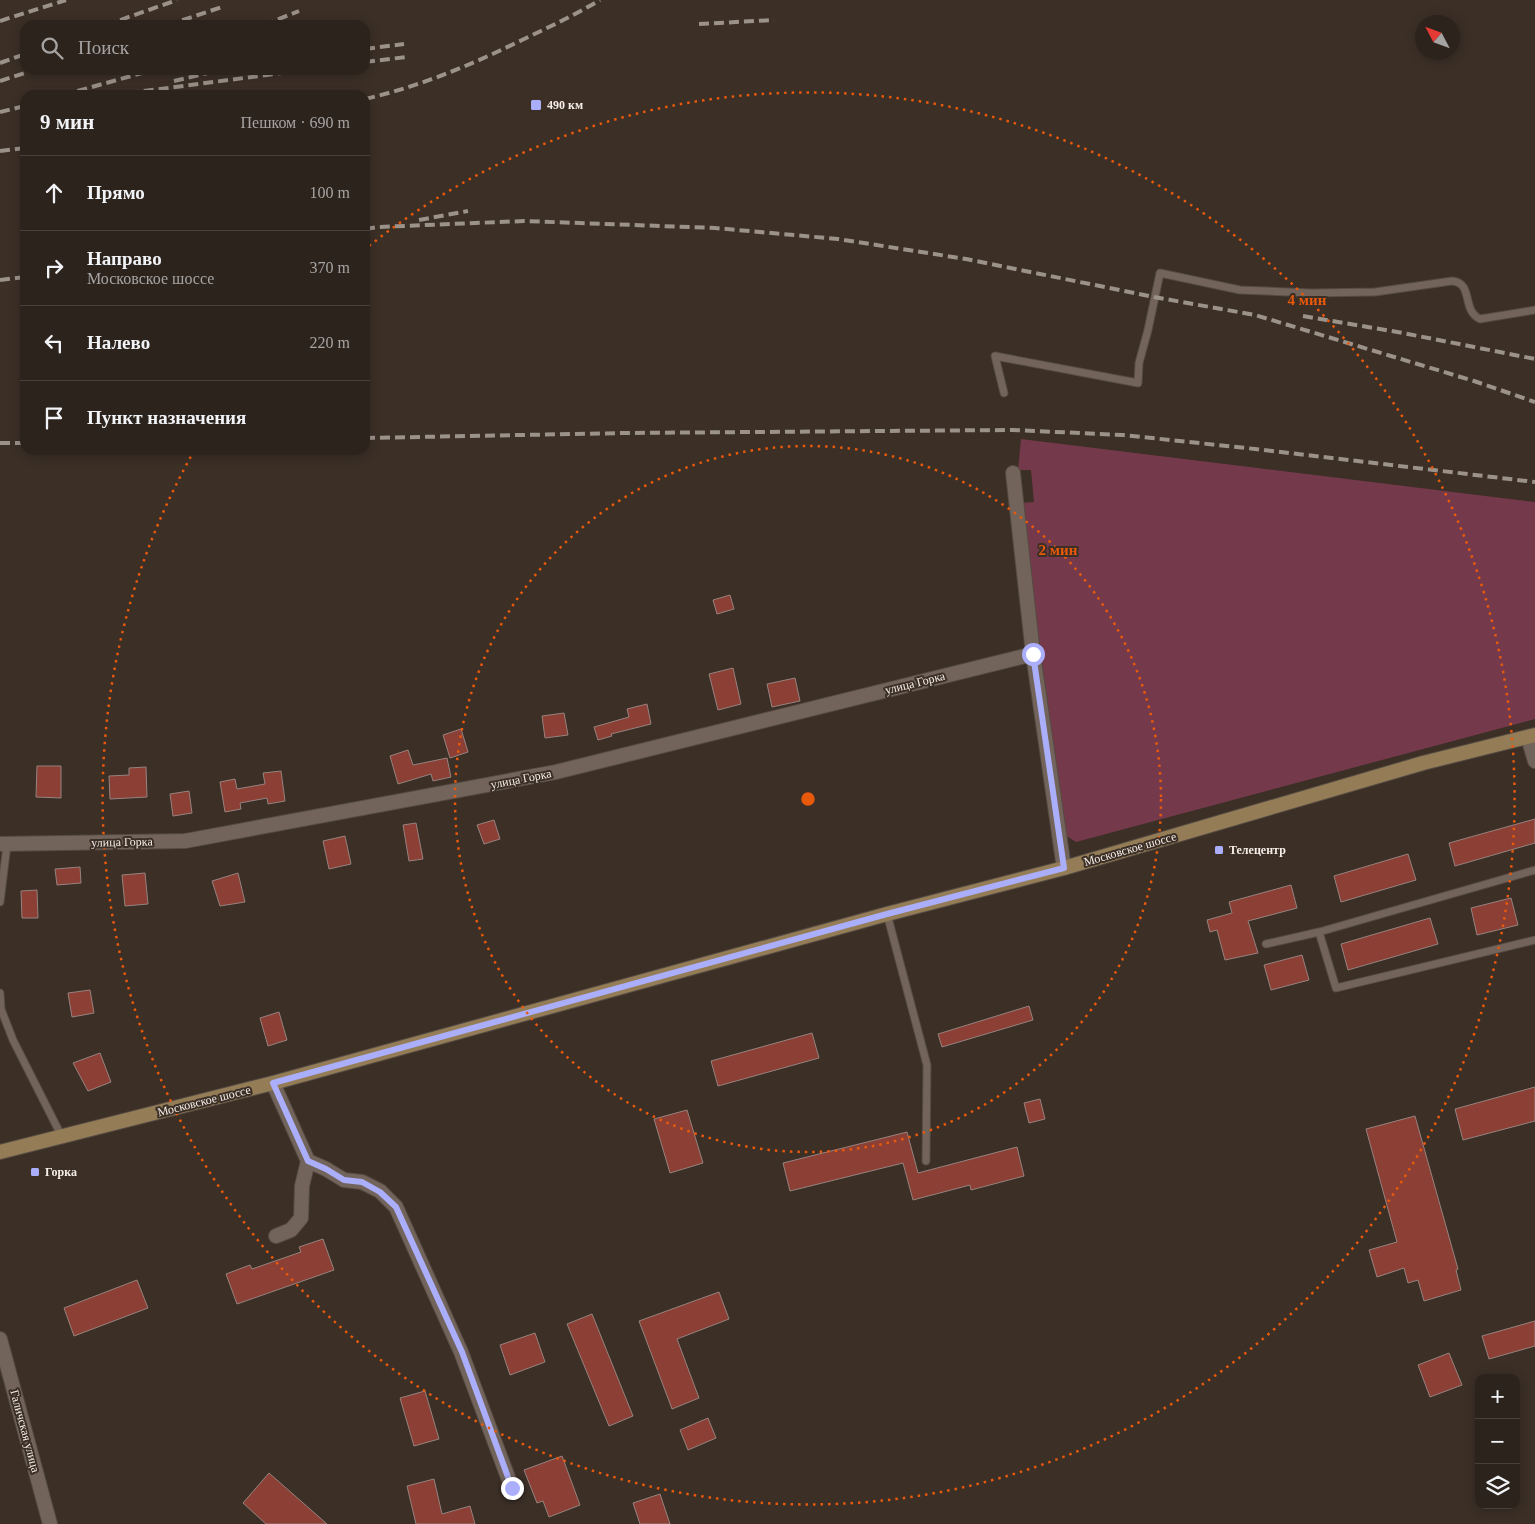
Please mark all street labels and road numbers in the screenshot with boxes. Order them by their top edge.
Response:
street label: улица Горка [883,669,947,697]
street label: улица Горка [489,766,553,792]
street label: Московское шоссе [1082,829,1178,869]
street label: улица Горка [91,834,154,850]
street label: Московское шоссе [156,1083,252,1119]
street label: Галичская улица [7,1388,43,1474]

